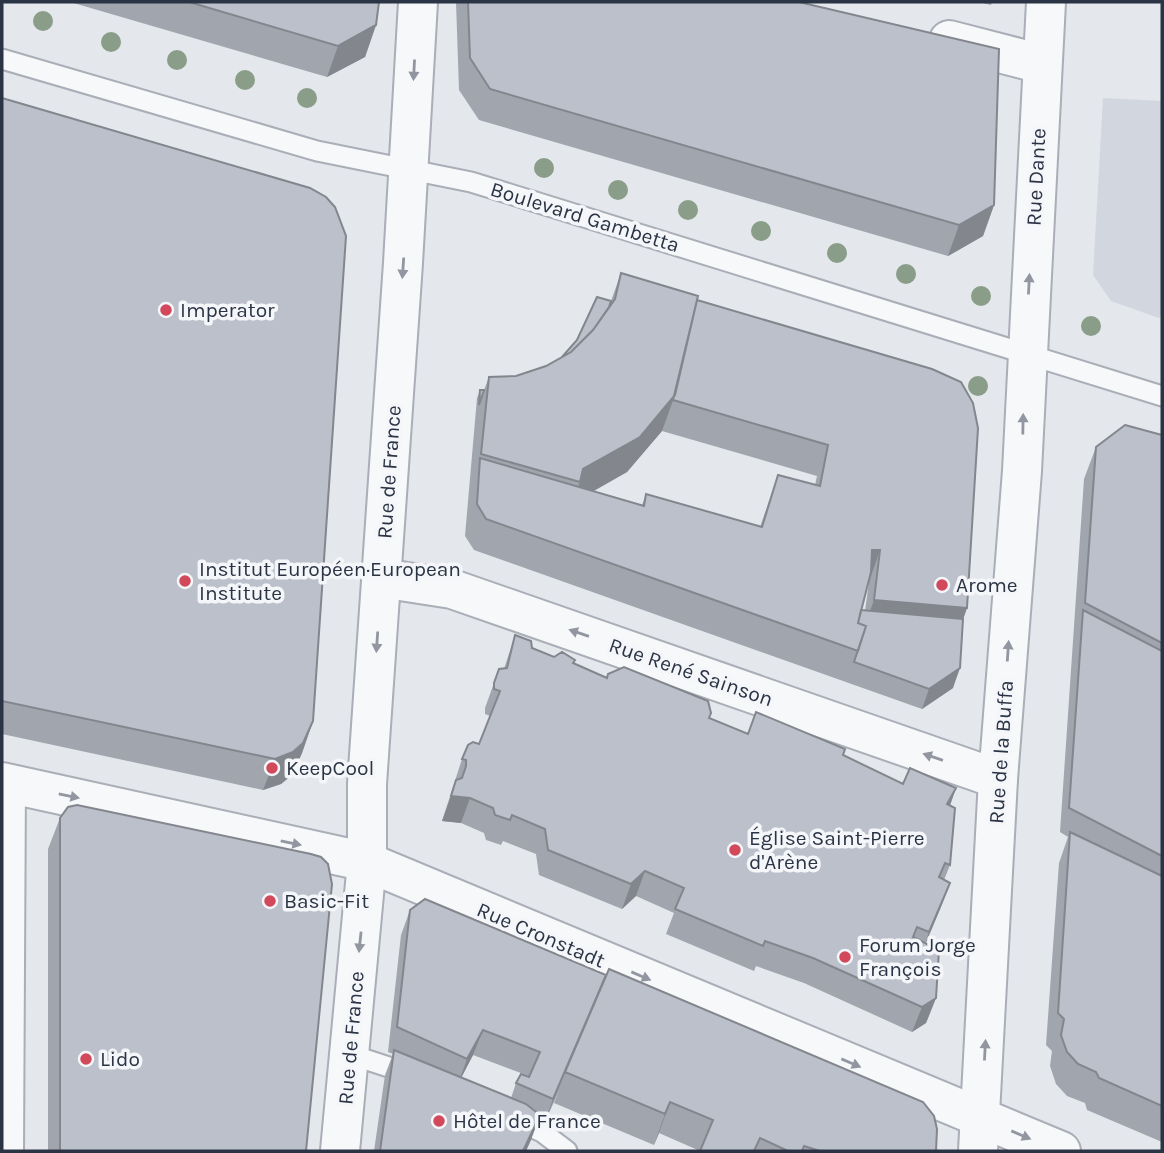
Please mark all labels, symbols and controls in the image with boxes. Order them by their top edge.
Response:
one-way arrow [409,59,420,81]
street label: Rue Dante [1021,127,1051,227]
street label: Boulevard Gambetta [488,177,682,257]
one-way arrow [397,257,408,279]
one-way arrow [1024,273,1035,295]
place label: Imperator [180,298,275,322]
marker: Imperator [158,302,174,318]
street label: Rue de France [372,404,406,540]
one-way arrow [1017,413,1029,435]
place label: Institut Européen·European Institute [199,557,461,605]
marker: Institut Européen·European Institute [177,573,193,589]
place label: Arome [956,573,1018,597]
marker: Arome [934,577,950,593]
one-way arrow [569,628,590,639]
one-way arrow [371,631,382,653]
street label: Rue René Sainson [606,633,776,711]
one-way arrow [1002,640,1013,662]
street label: Rue de la Buffa [984,679,1018,825]
one-way arrow [922,751,943,762]
place label: KeepCool [286,756,374,780]
marker: KeepCool [264,760,280,776]
one-way arrow [58,791,80,802]
place label: Église Saint-Pierre d'Arène [749,826,925,874]
one-way arrow [280,838,302,849]
marker: Église Saint-Pierre d'Arène [727,842,743,858]
place label: Basic-Fit [284,889,369,913]
marker: Basic-Fit [262,893,278,909]
street label: Rue Cronstadt [473,897,609,973]
one-way arrow [354,931,365,953]
place label: Forum Jorge François [859,933,976,981]
marker: Forum Jorge François [837,949,853,965]
street label: Rue de France [333,970,369,1106]
one-way arrow [630,971,651,982]
one-way arrow [980,1038,991,1060]
place label: Lido [100,1047,140,1071]
marker: Lido [78,1051,94,1067]
one-way arrow [840,1058,861,1069]
place label: Hôtel de France [453,1109,601,1133]
marker: Hôtel de France [431,1113,447,1129]
one-way arrow [1011,1129,1032,1140]

